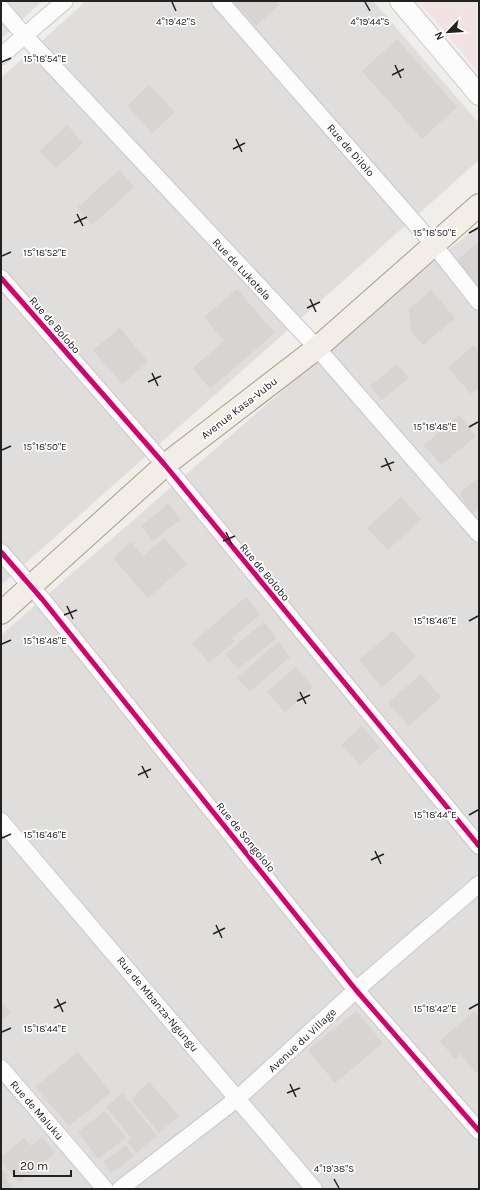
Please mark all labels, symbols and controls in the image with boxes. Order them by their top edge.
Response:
north arrow [428,12,468,52]
text: 4°19'42"S [156,16,196,28]
text: 4°19'44"S [350,16,390,28]
text: N [432,30,447,42]
text: 15°18'54"E [23,53,67,65]
street label: Rue de Dilolo [324,121,377,179]
text: 15°18'50"E [413,227,457,239]
street label: Rue de Lukotela [210,236,273,303]
text: 15°18'52"E [23,247,67,259]
street label: Rue de Bolobo [26,294,83,356]
street label: Avenue Kasa-Vubu [199,375,280,442]
text: 15°18'48"E [413,421,457,433]
text: 15°18'50"E [23,441,67,453]
street label: Rue de Bolobo [237,541,292,604]
text: 15°18'46"E [413,615,457,627]
text: 15°18'48"E [23,635,67,647]
street label: Rue de Songololo [213,800,278,875]
text: 15°18'44"E [414,809,457,821]
text: 15°18'46"E [23,829,67,841]
street label: Rue de Mbanza-Ngungu [114,954,201,1054]
text: 15°18'42"E [413,1003,457,1015]
street label: Avenue du Village [266,1005,339,1075]
text: 15°18'44"E [24,1023,67,1035]
street label: Rue de Maluku [7,1078,66,1143]
scale bar [14,1152,71,1178]
text: 20 m [20,1159,48,1173]
text: 4°19'38"S [314,1163,354,1175]

